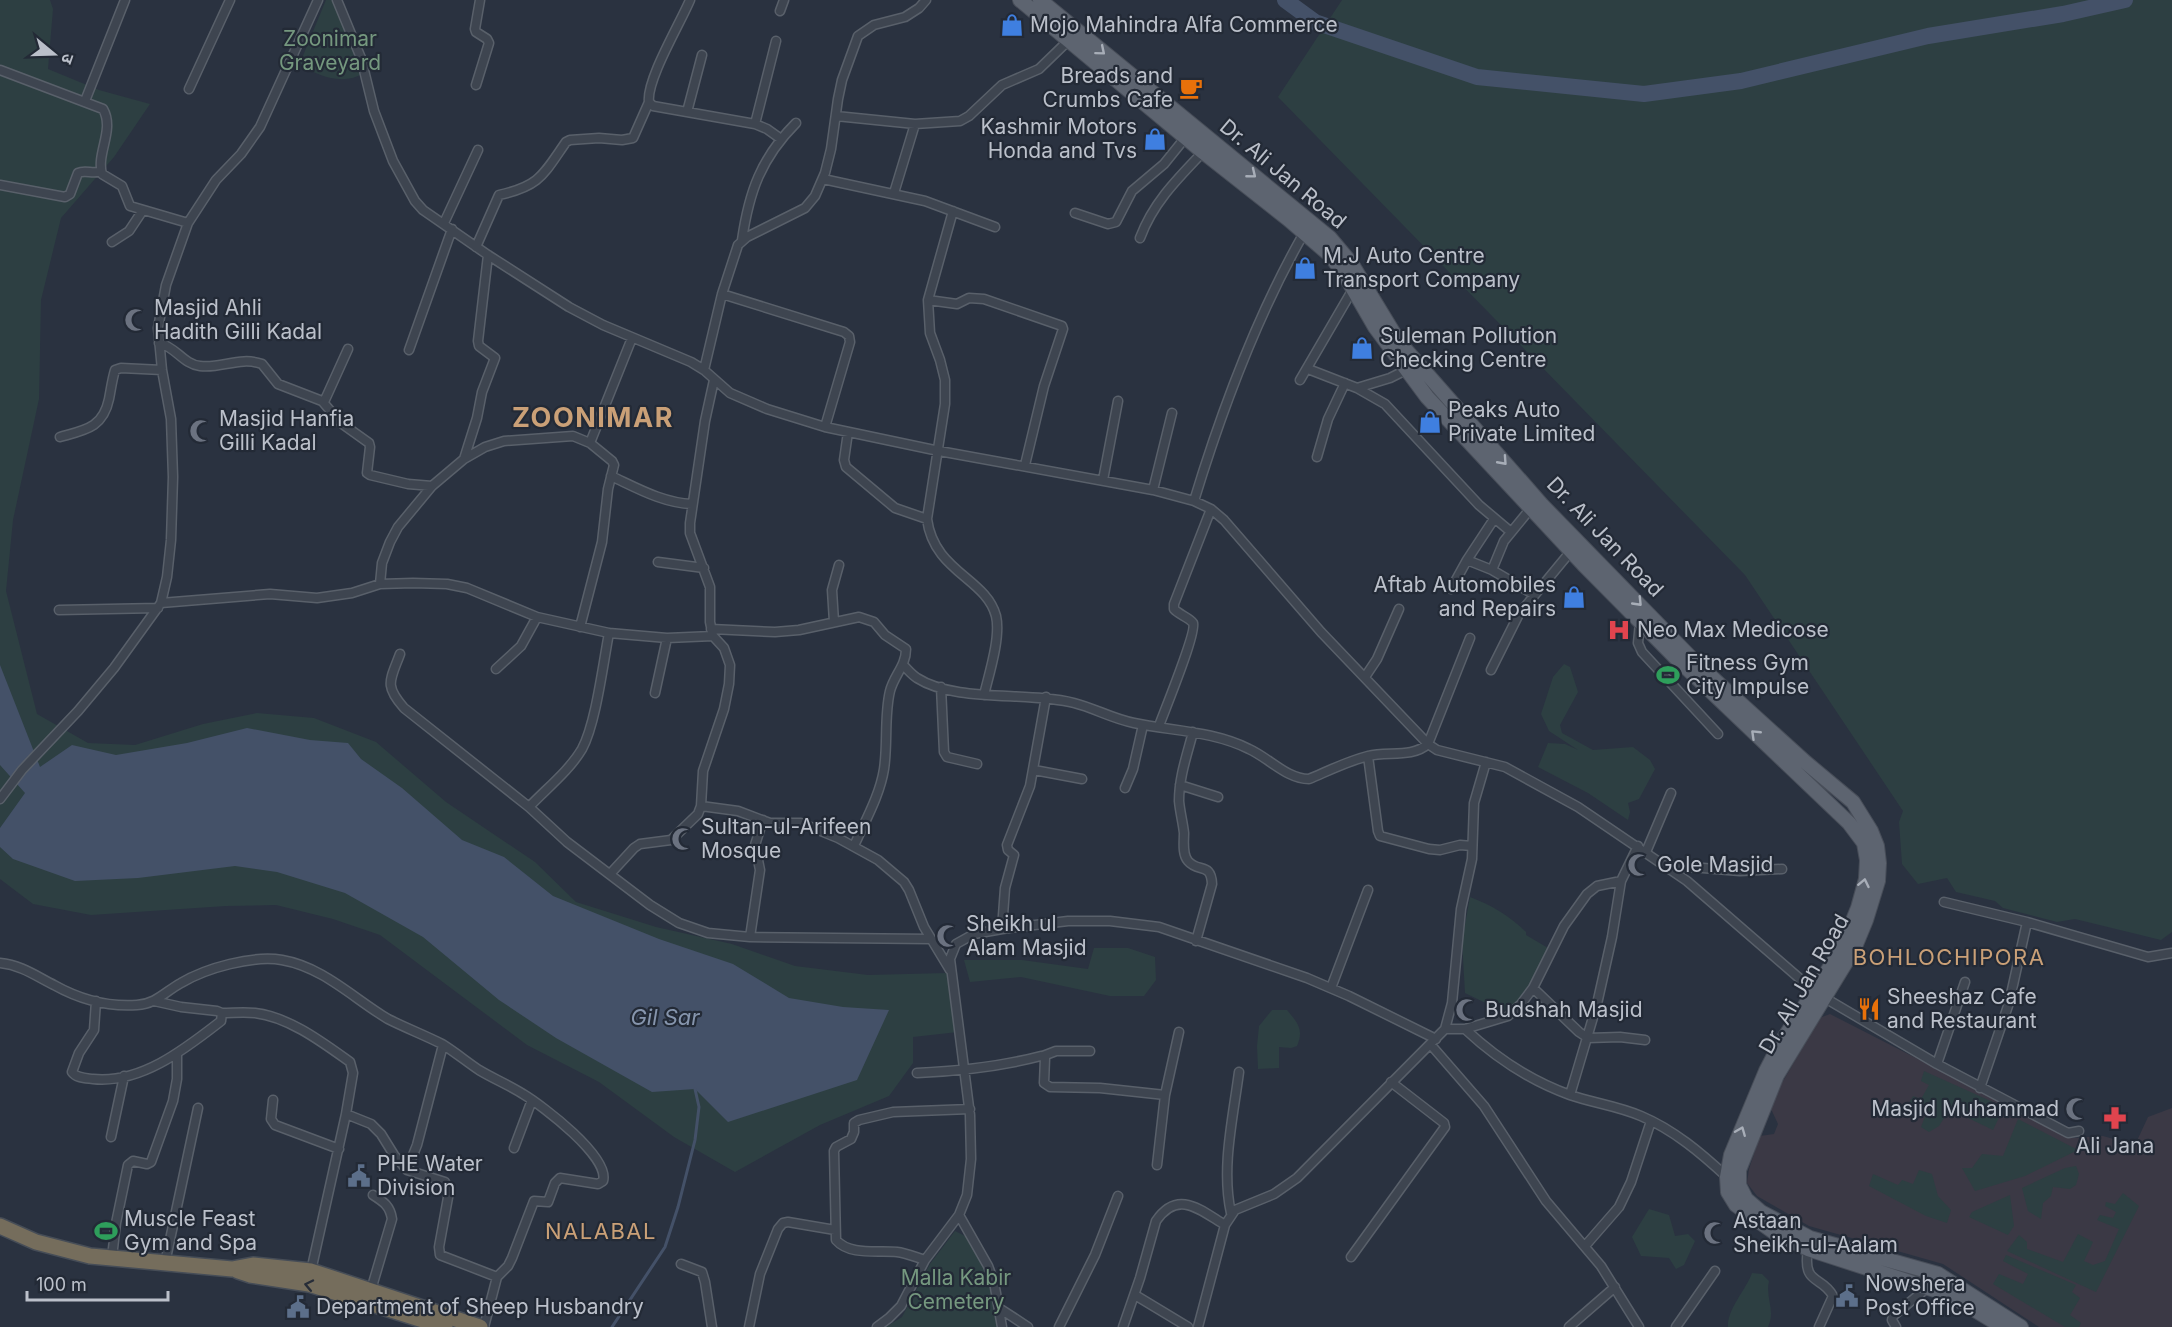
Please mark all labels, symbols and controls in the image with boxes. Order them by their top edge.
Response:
shop icon: Mojo Mahindra Alfa Commerce [999,12,1025,38]
place label: Mojo Mahindra Alfa Commerce [1030,12,1338,37]
north arrow [24,24,84,84]
park label: Zoonimar Graveyard [279,26,381,75]
one-way arrow [1094,43,1105,54]
text: उ [57,51,79,67]
place label: Breads and Crumbs Cafe [1043,63,1173,112]
cafe icon: Breads and Crumbs Cafe [1178,75,1204,101]
place label: Kashmir Motors Honda and Tvs [980,114,1137,163]
street label: Dr. Ali Jan Road [1215,114,1352,234]
shop icon: Kashmir Motors Honda and Tvs [1142,126,1168,152]
one-way arrow [1245,167,1256,178]
place label: M.J Auto Centre Transport Company [1323,243,1520,292]
shop icon: M.J Auto Centre Transport Company [1292,255,1318,281]
place label: Masjid Ahli Hadith Gilli Kadal [154,295,322,344]
mosque icon: Masjid Ahli Hadith Gilli Kadal [123,307,149,333]
place label: Suleman Pollution Checking Centre [1380,323,1557,372]
shop icon: Suleman Pollution Checking Centre [1349,335,1375,361]
place label: Peaks Auto Private Limited [1448,397,1595,446]
district label: ZOONIMAR [512,401,674,434]
place label: Masjid Hanfia Gilli Kadal [219,406,354,455]
shop icon: Peaks Auto Private Limited [1417,409,1443,435]
mosque icon: Masjid Hanfia Gilli Kadal [188,418,214,444]
one-way arrow [1496,454,1507,465]
street label: Dr. Ali Jan Road [1542,471,1669,602]
place label: Aftab Automobiles and Repairs [1373,572,1556,621]
shop icon: Aftab Automobiles and Repairs [1561,584,1587,610]
one-way arrow [1631,595,1642,605]
hospital icon: Neo Max Medicose [1606,617,1632,643]
place label: Neo Max Medicose [1637,617,1829,642]
place label: Fitness Gym City Impulse [1686,650,1809,699]
sports icon: Fitness Gym City Impulse [1655,662,1681,688]
one-way arrow [1752,730,1762,741]
place label: Sultan-ul-Arifeen Mosque [701,814,871,863]
mosque icon: Sultan-ul-Arifeen Mosque [670,826,696,852]
mosque icon: Gole Masjid [1626,852,1652,878]
place label: Gole Masjid [1657,852,1773,877]
one-way arrow [1857,878,1870,888]
street label: Dr. Ali Jan Road [1753,910,1854,1058]
place label: Sheikh ul Alam Masjid [966,911,1087,960]
mosque icon: Sheikh ul Alam Masjid [935,923,961,949]
district label: BOHLOCHIPORA [1853,944,2045,970]
place label: Sheeshaz Cafe and Restaurant [1887,984,2037,1033]
restaurant icon: Sheeshaz Cafe and Restaurant [1856,996,1882,1022]
mosque icon: Budshah Masjid [1454,997,1480,1023]
place label: Budshah Masjid [1485,997,1643,1022]
water label: Gil Sar [630,1004,700,1030]
place label: Masjid Muhammad [1871,1096,2059,1121]
mosque icon: Masjid Muhammad [2064,1096,2090,1122]
pharmacy icon: Ali Jana [2102,1105,2128,1131]
one-way arrow [1734,1127,1746,1138]
place label: Ali Jana [2076,1133,2154,1158]
place label: PHE Water Division [377,1151,483,1200]
public building icon: PHE Water Division [346,1163,372,1189]
place label: Muscle Feast Gym and Spa [124,1206,257,1255]
place label: Astaan Sheikh-ul-Aalam [1733,1208,1898,1257]
sports icon: Muscle Feast Gym and Spa [93,1218,119,1244]
district label: NALABAL [545,1218,657,1244]
mosque icon: Astaan Sheikh-ul-Aalam [1702,1220,1728,1246]
scale bar [27,1264,168,1302]
park label: Malla Kabir Cemetery [901,1265,1011,1314]
place label: Nowshera Post Office [1865,1271,1975,1320]
text: 100 m [36,1274,87,1295]
one-way arrow [304,1279,314,1292]
public building icon: Nowshera Post Office [1834,1283,1860,1309]
public building icon: Department of Sheep Husbandry [285,1294,311,1320]
place label: Department of Sheep Husbandry [316,1294,644,1319]

